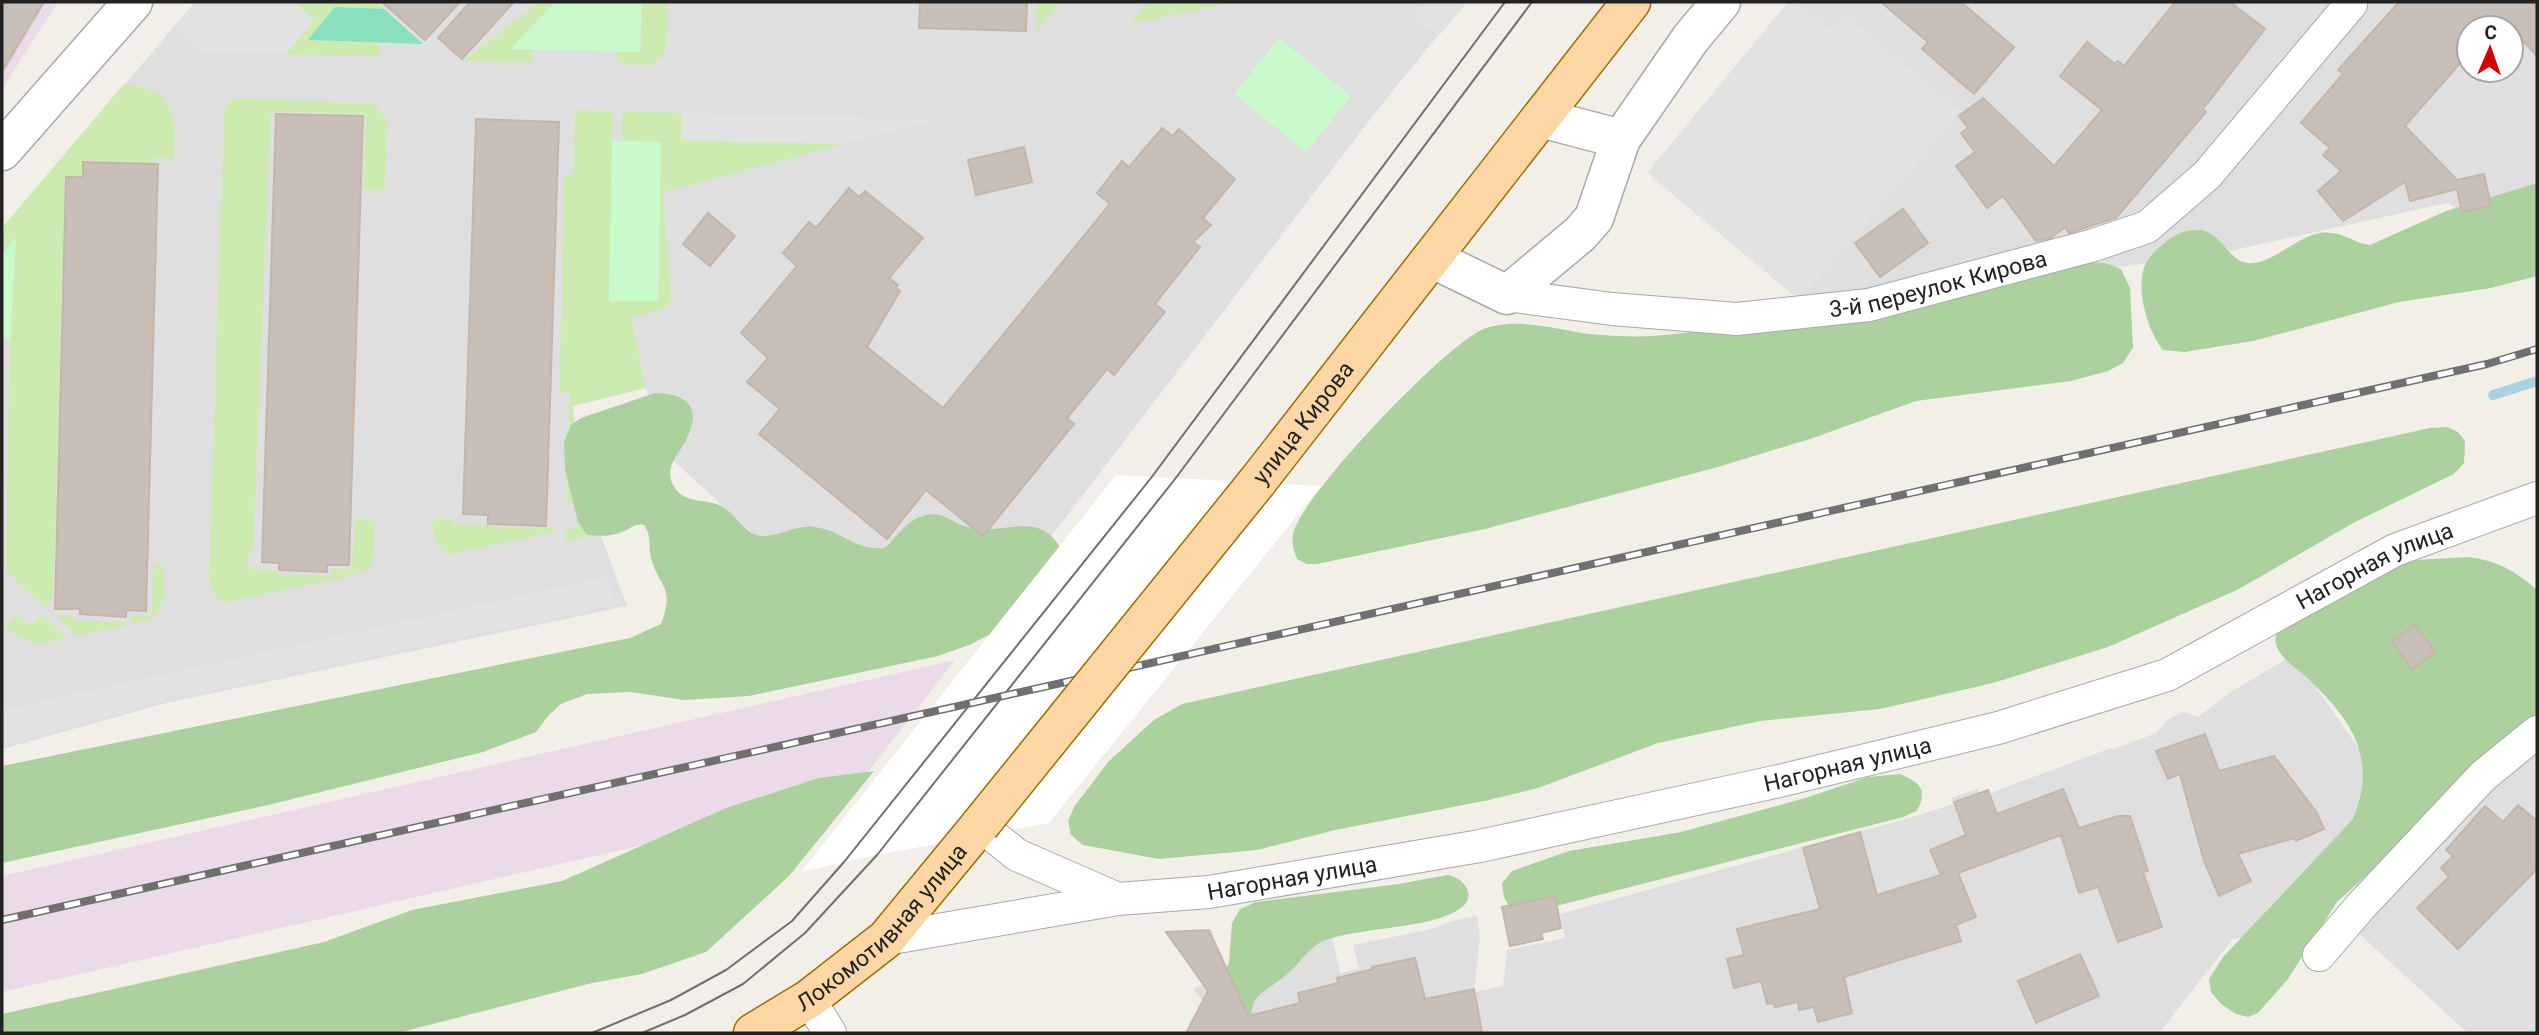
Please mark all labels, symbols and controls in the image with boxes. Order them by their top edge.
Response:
north arrow [2455,14,2525,84]
text: С [2484,21,2497,44]
street label: 3-й переулок Кирова [1828,245,2050,323]
street label: улица Кирова [1247,356,1360,490]
street label: Нагорная улица [2292,517,2457,616]
street label: Нагорная улица [1761,732,1934,798]
street label: Локомотивная улица [792,838,973,1017]
street label: Нагорная улица [1205,851,1379,906]

